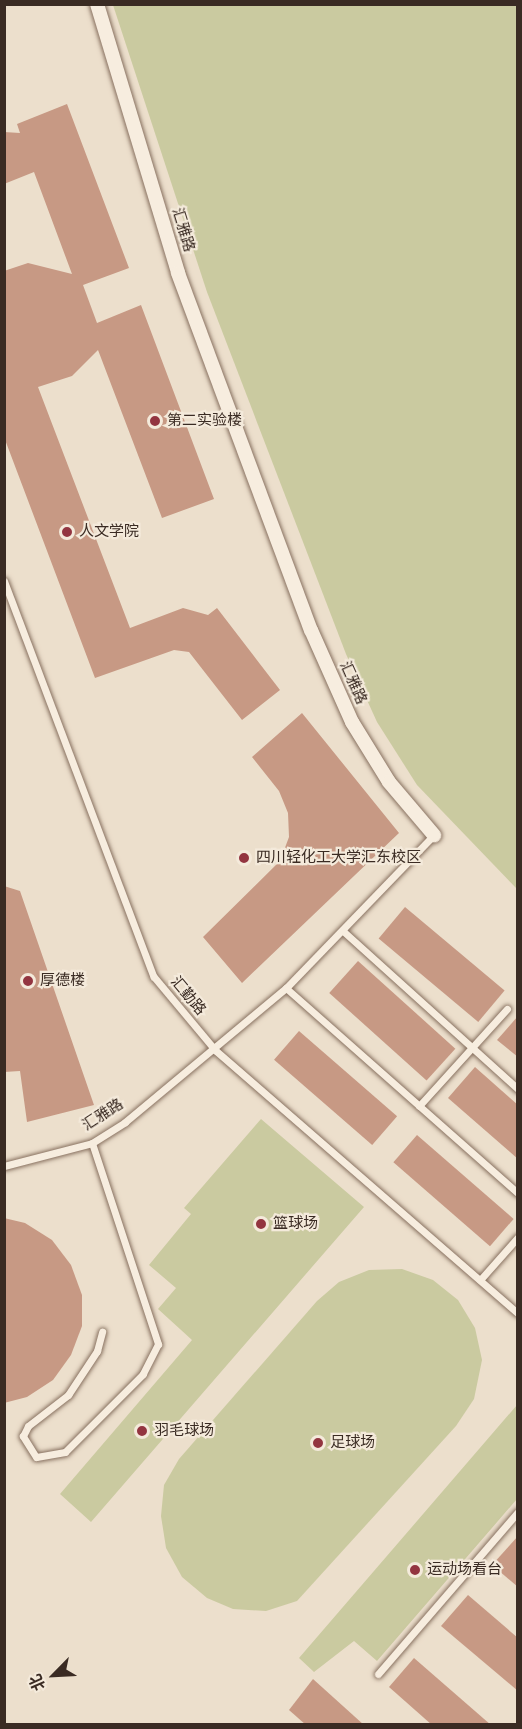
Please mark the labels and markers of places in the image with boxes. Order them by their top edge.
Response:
place label: 第二实验楼 [167,412,242,430]
marker: 第二实验楼 [148,414,162,428]
place label: 人文学院 [79,523,139,541]
marker: 人文学院 [60,525,74,539]
place label: 四川轻化工大学汇东校区 [256,849,421,867]
marker: 四川轻化工大学汇东校区 [237,851,251,865]
place label: 厚德楼 [40,972,85,990]
marker: 厚德楼 [21,974,35,988]
place label: 篮球场 [273,1215,318,1233]
marker: 篮球场 [254,1217,268,1231]
place label: 羽毛球场 [154,1422,214,1440]
marker: 羽毛球场 [135,1424,149,1438]
place label: 足球场 [330,1434,375,1452]
marker: 足球场 [311,1436,325,1450]
place label: 运动场看台 [427,1561,502,1579]
marker: 运动场看台 [408,1563,422,1577]

